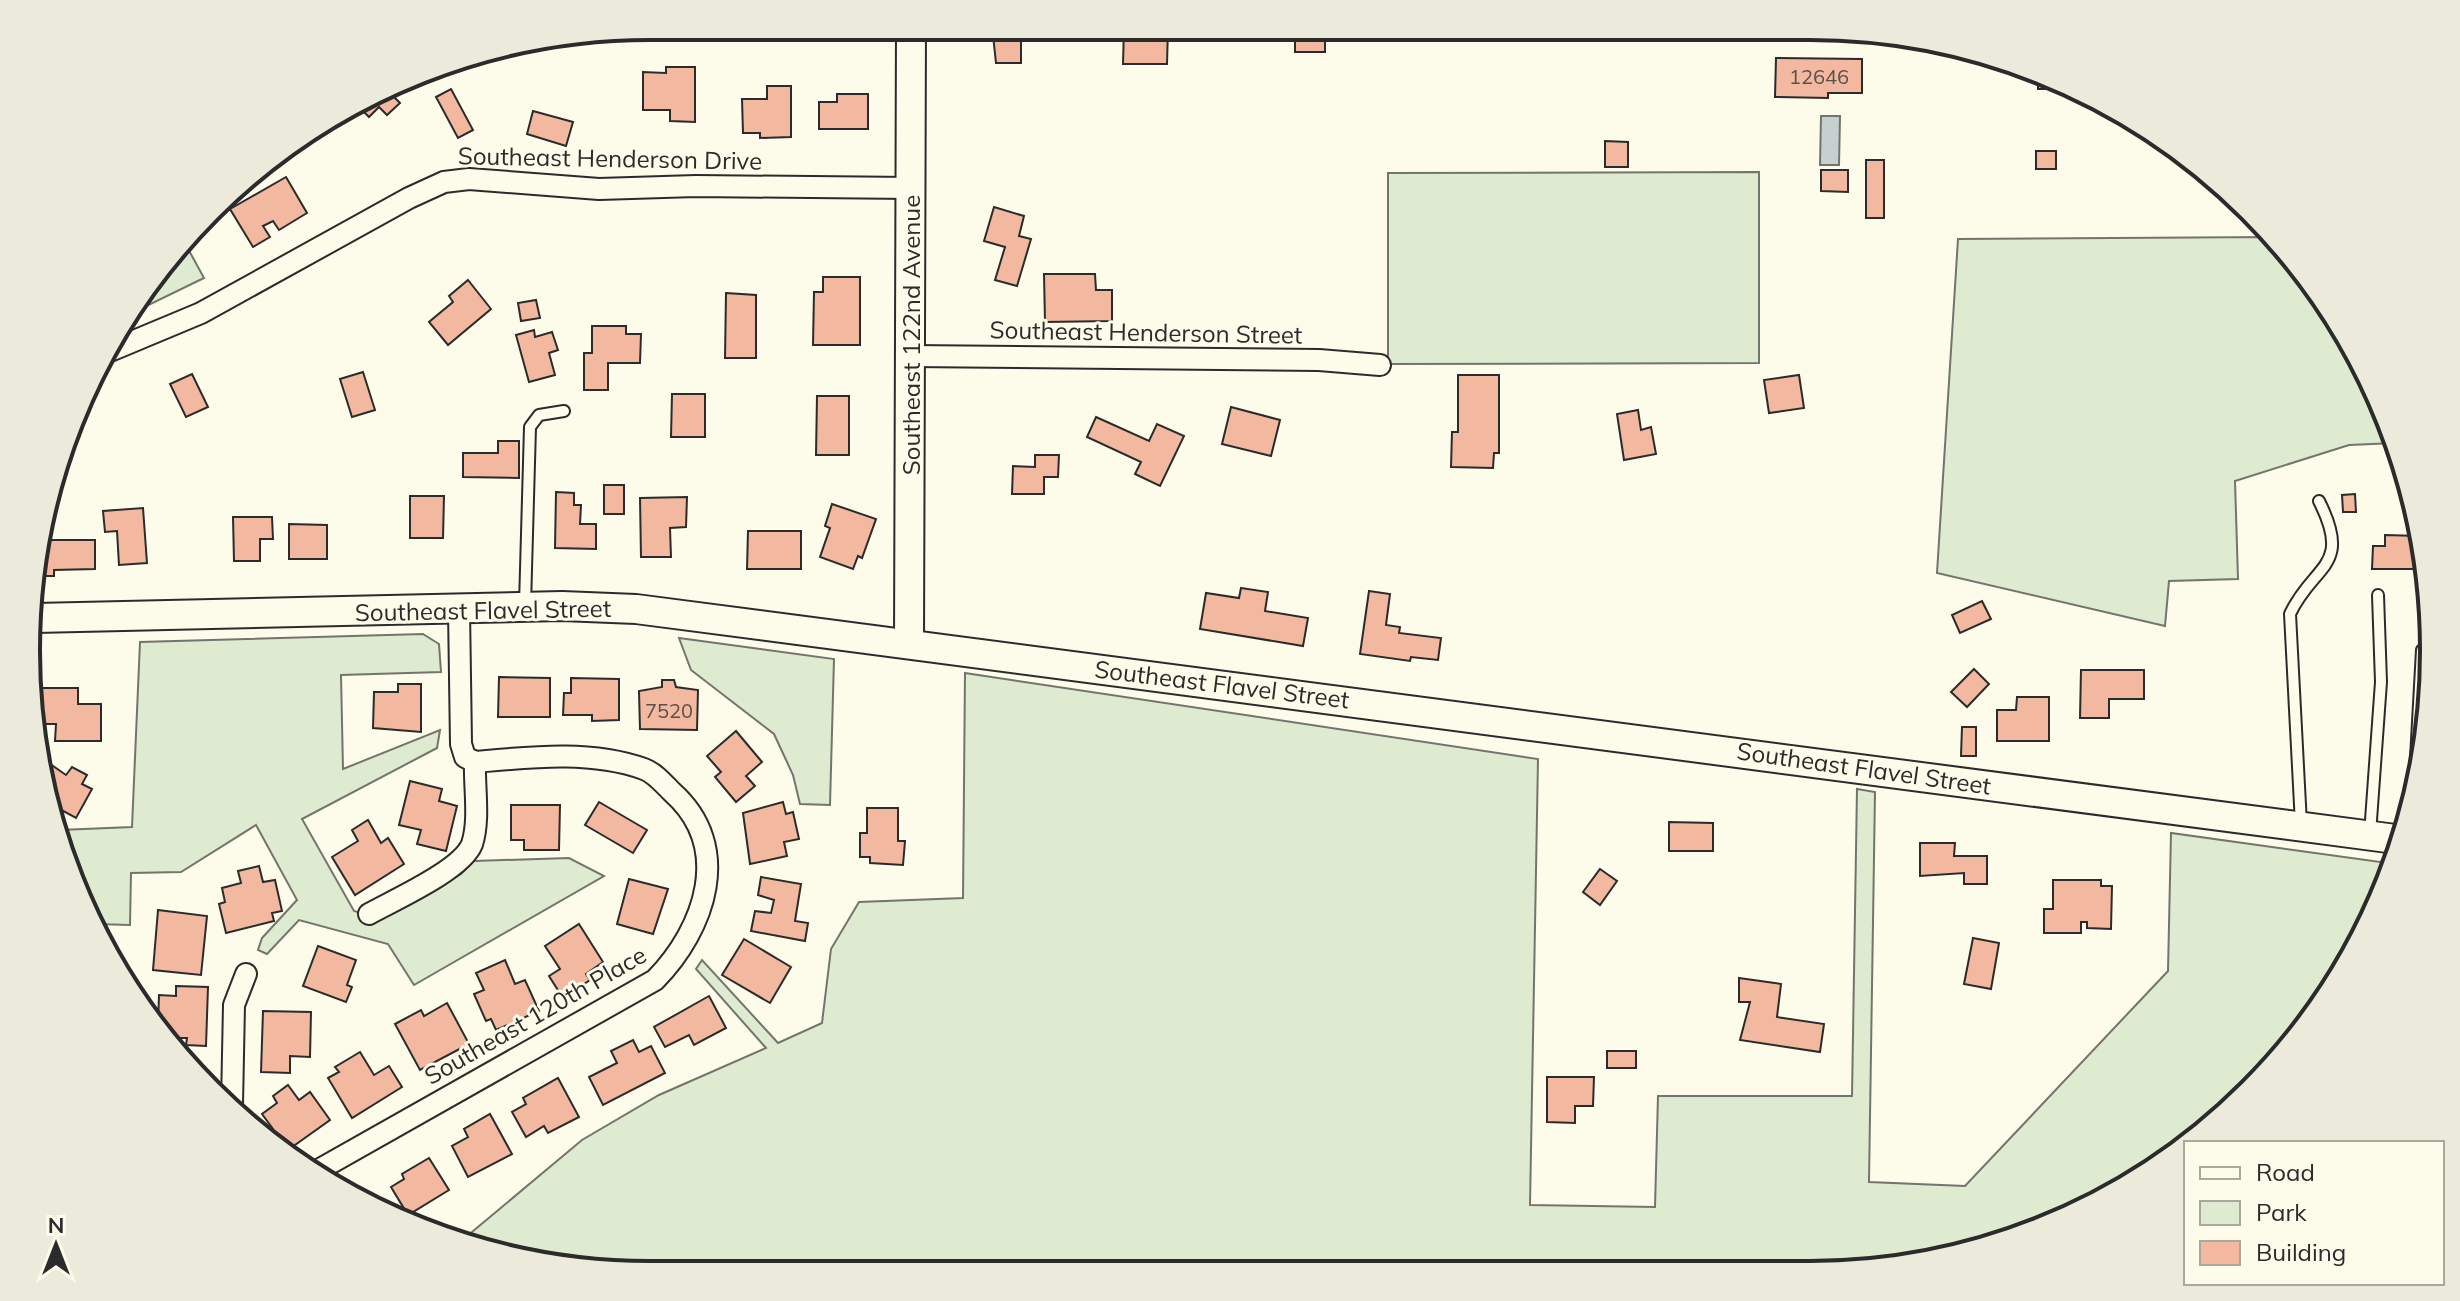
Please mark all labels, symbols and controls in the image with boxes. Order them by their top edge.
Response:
house number: 12646 [1789,64,1849,89]
street label: Southeast Henderson Drive [458,140,762,176]
street label: Southeast 122nd Avenue [896,195,926,475]
street label: Southeast Henderson Street [989,314,1303,350]
street label: Southeast Flavel Street [355,593,611,627]
street label: Southeast Flavel Street [1093,653,1351,715]
house number: 7520 [645,698,693,723]
street label: Southeast Flavel Street [1735,735,1993,801]
street label: Southeast 120th Place [419,939,651,1091]
legend [2184,1141,2444,1285]
text: Road [2256,1157,2315,1187]
text: Park [2256,1197,2307,1227]
north arrow [16,1205,96,1285]
text: N [48,1211,64,1239]
text: Building [2256,1237,2346,1267]

